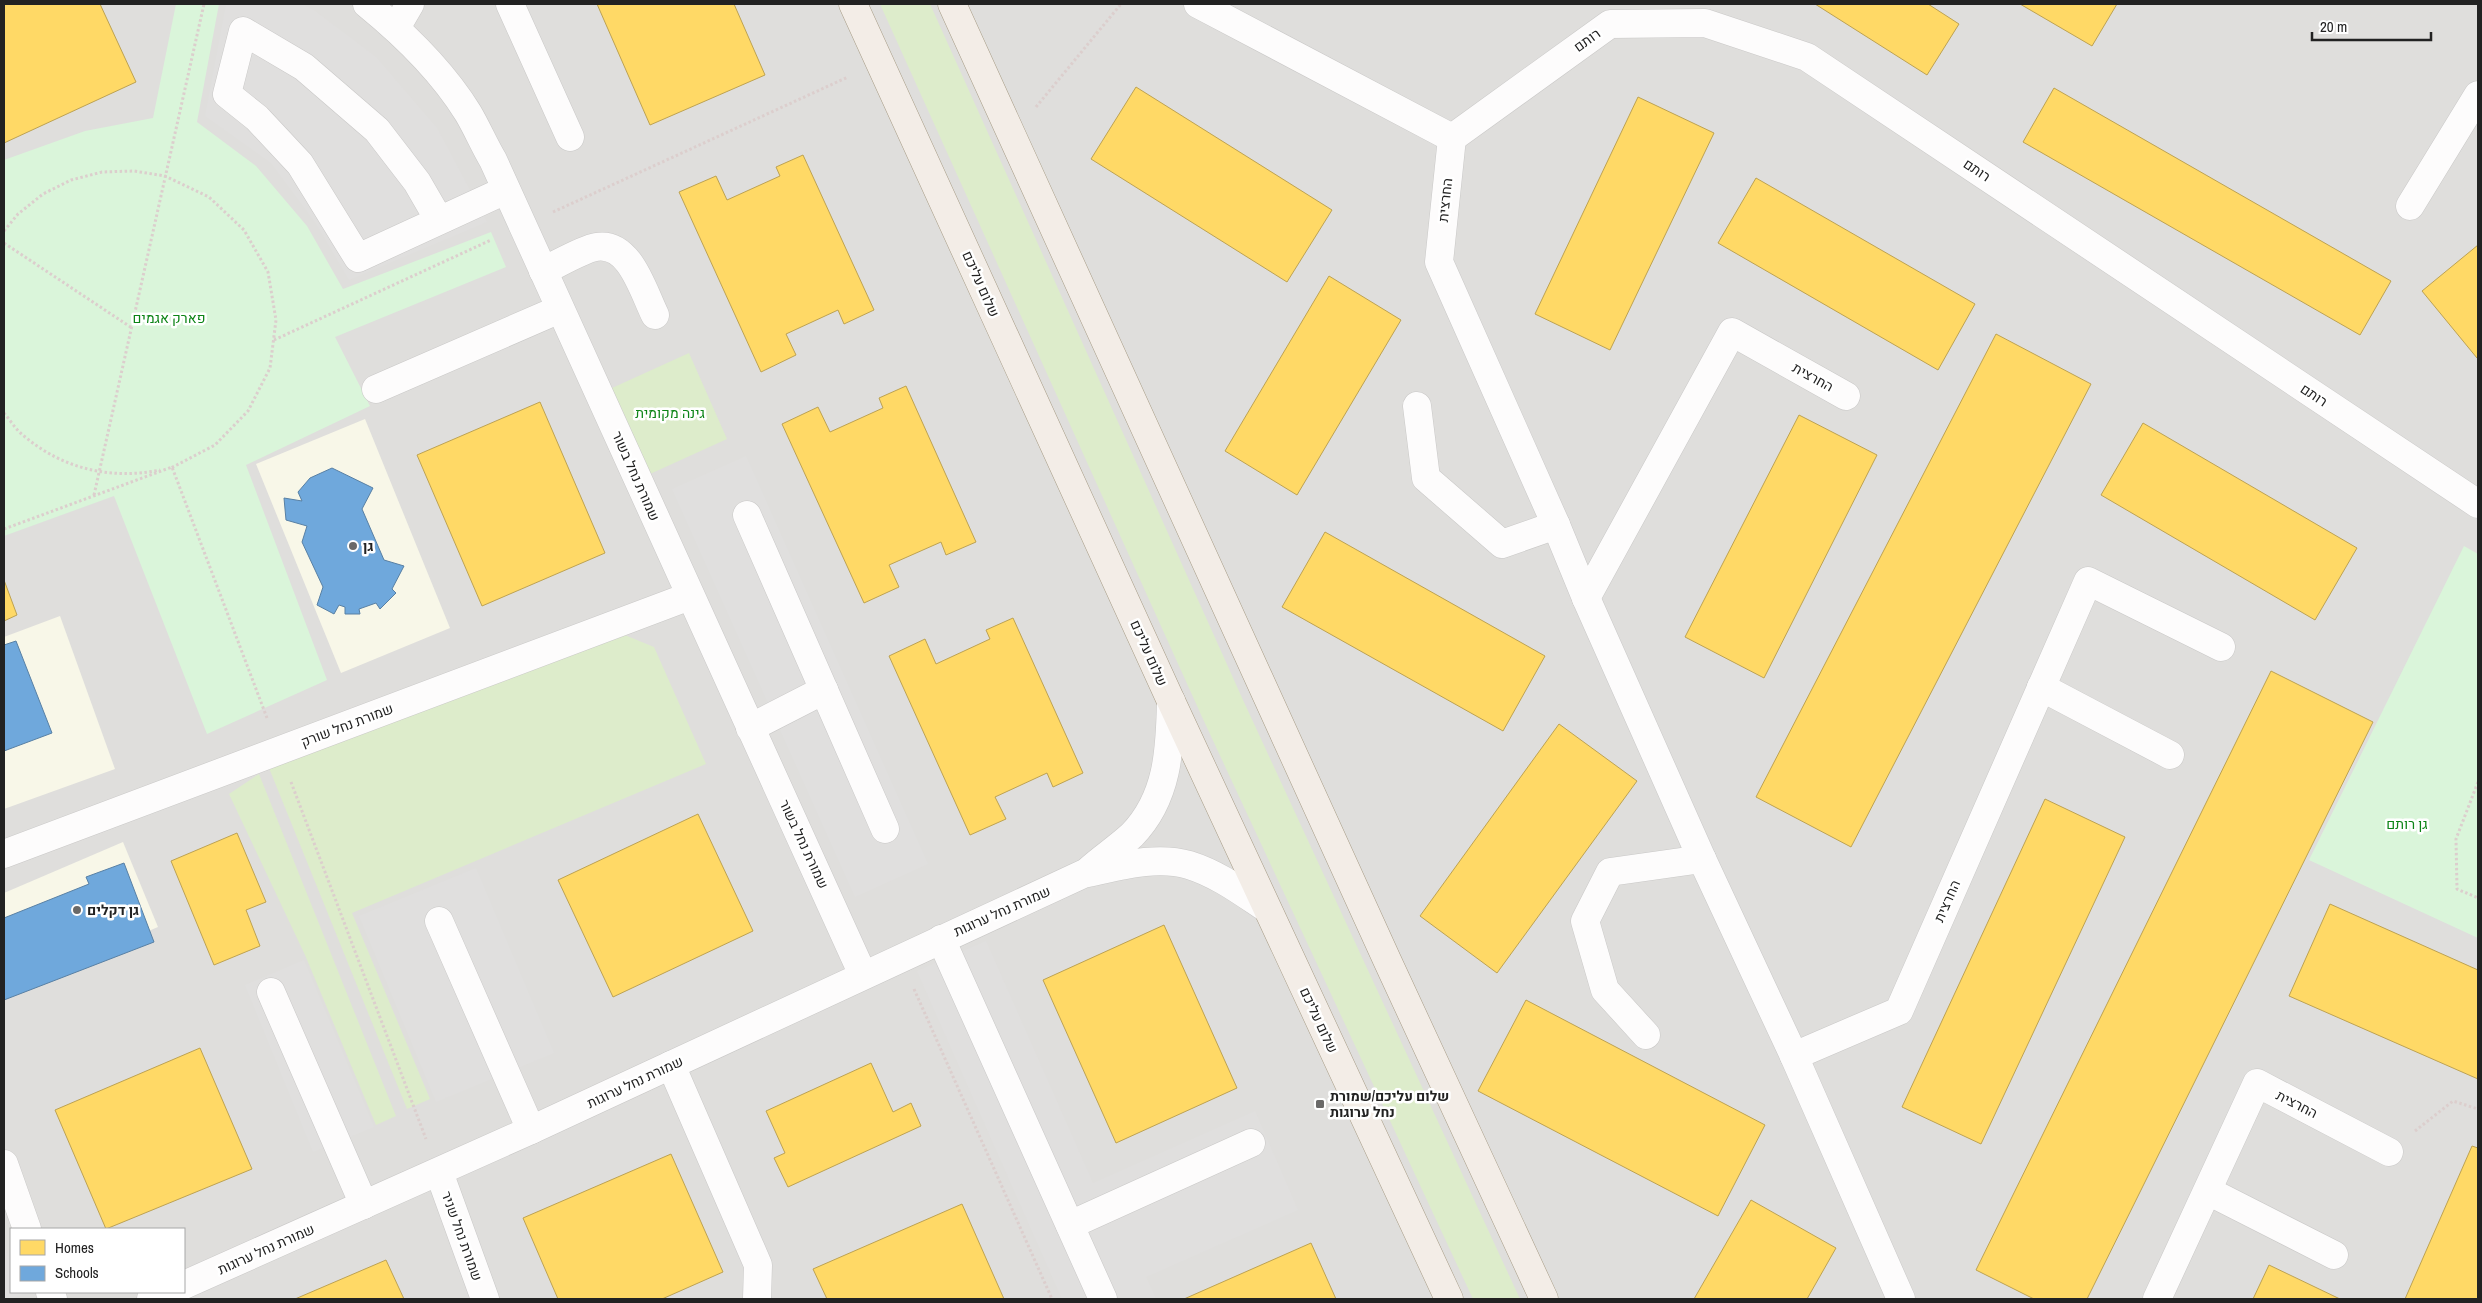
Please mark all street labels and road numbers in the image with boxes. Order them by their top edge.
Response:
street label: רותם [1570,24,1604,56]
street label: רותם [1960,155,1994,185]
street label: החרצית [1434,177,1456,223]
street label: שלום עליכם [958,248,1004,320]
street label: החרצית [1789,358,1837,396]
street label: רותם [2297,380,2331,410]
street label: שמורת נחל בשור [608,428,664,524]
street label: שלום עליכם [1126,617,1172,689]
street label: שמורת נחל שורק [298,699,396,751]
street label: שמורת נחל בשור [775,797,833,891]
street label: החרצית [1930,877,1964,925]
street label: שמורת נחל ערוגות [951,882,1053,940]
street label: שלום עליכם [1296,984,1342,1056]
street label: שמורת נחל ערוגות [584,1052,686,1112]
street label: החרצית [2273,1086,2321,1122]
street label: שמורת נחל שניר [437,1189,487,1283]
street label: שמורת נחל ערוגות [215,1220,317,1278]

